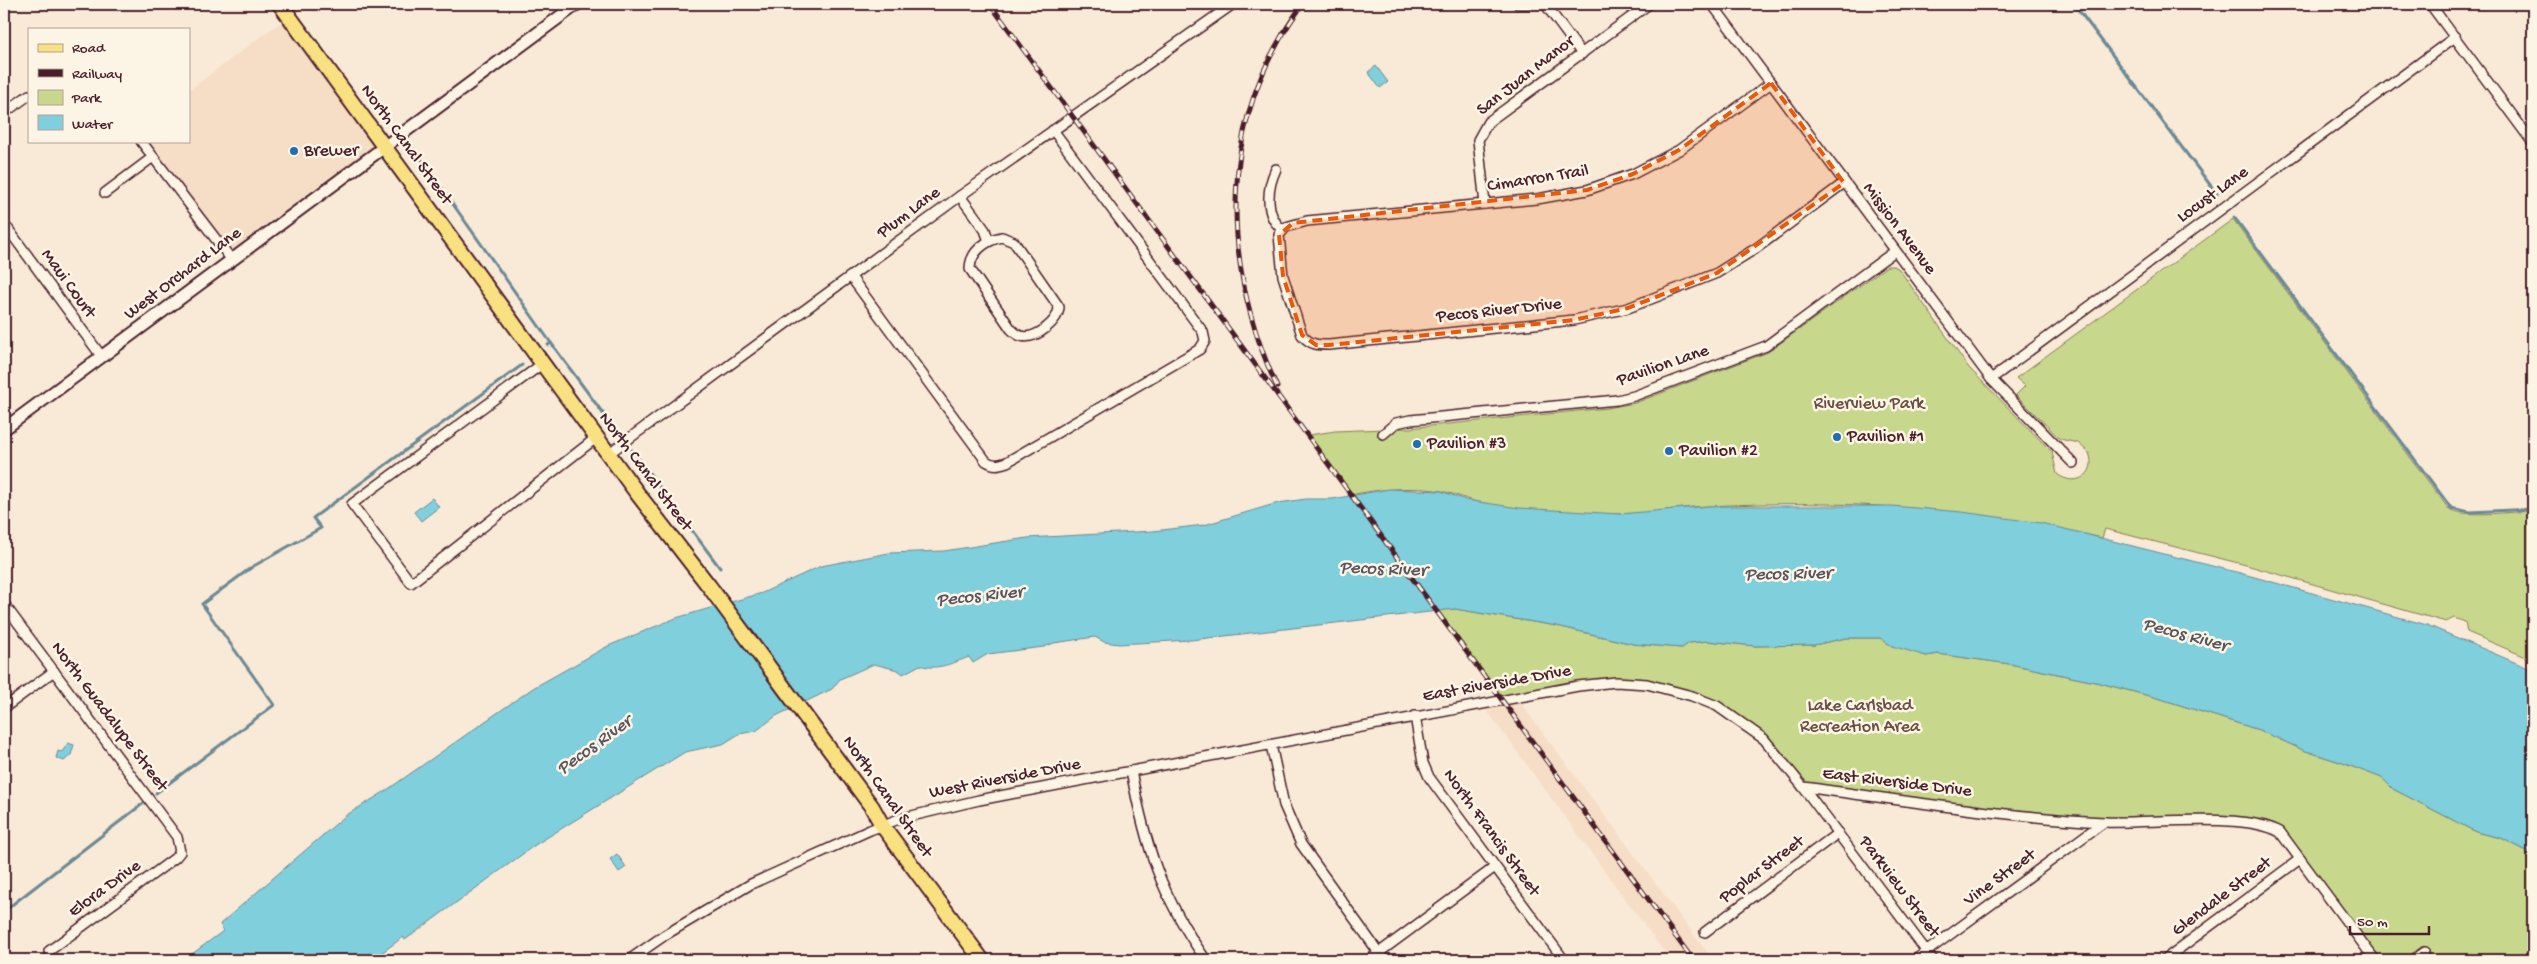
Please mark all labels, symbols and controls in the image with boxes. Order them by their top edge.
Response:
legend [28,28,190,142]
street label: San Juan Manor [1473,30,1581,121]
text: Road [72,40,106,58]
text: Railway [72,66,123,84]
street label: North Canal Street [355,81,458,210]
text: Park [71,90,102,108]
text: Water [72,116,114,134]
place label: Brewer [303,141,360,162]
marker: Brewer [288,145,300,157]
street label: Cimarron Trail [1486,161,1590,197]
street label: Locust Lane [2173,162,2253,228]
street label: Mission Avenue [1858,179,1941,280]
street label: Plum Lane [872,182,945,244]
street label: West Orchard Lane [120,223,246,325]
street label: Maui Court [36,245,101,324]
street label: Pecos River Drive [1434,294,1563,328]
street label: Pavilion Lane [1613,340,1713,392]
park label: Riverview Park [1814,394,1926,415]
street label: North Canal Street [594,408,697,537]
place label: Pavilion #1 [1846,427,1924,448]
marker: Pavilion #1 [1831,431,1843,443]
place label: Pavilion #3 [1426,434,1506,455]
marker: Pavilion #3 [1411,438,1423,450]
place label: Pavilion #2 [1678,441,1758,462]
marker: Pavilion #2 [1663,445,1675,457]
water label: Pecos River [1339,557,1431,583]
water label: Pecos River [1744,563,1836,587]
water label: Pecos River [935,581,1029,613]
water label: Pecos River [2140,614,2234,659]
street label: North Guadalupe Street [46,638,173,797]
street label: East Riverside Drive [1421,660,1573,707]
park label: Lake Carlsbad Recreation Area [1800,696,1921,738]
water label: Pecos River [553,709,640,781]
street label: North Canal Street [837,732,938,863]
street label: West Riverside Drive [928,754,1083,804]
street label: East Riverside Drive [1821,763,1974,803]
street label: North Francis Street [1438,765,1545,902]
street label: Poplar Street [1715,830,1810,909]
street label: Parkview Street [1853,831,1945,943]
street label: Vine Street [1959,844,2041,912]
street label: Glendale Street [2168,852,2277,941]
street label: Elora Drive [65,855,146,922]
scale bar [2350,904,2428,936]
text: 50 m [2357,914,2388,932]

